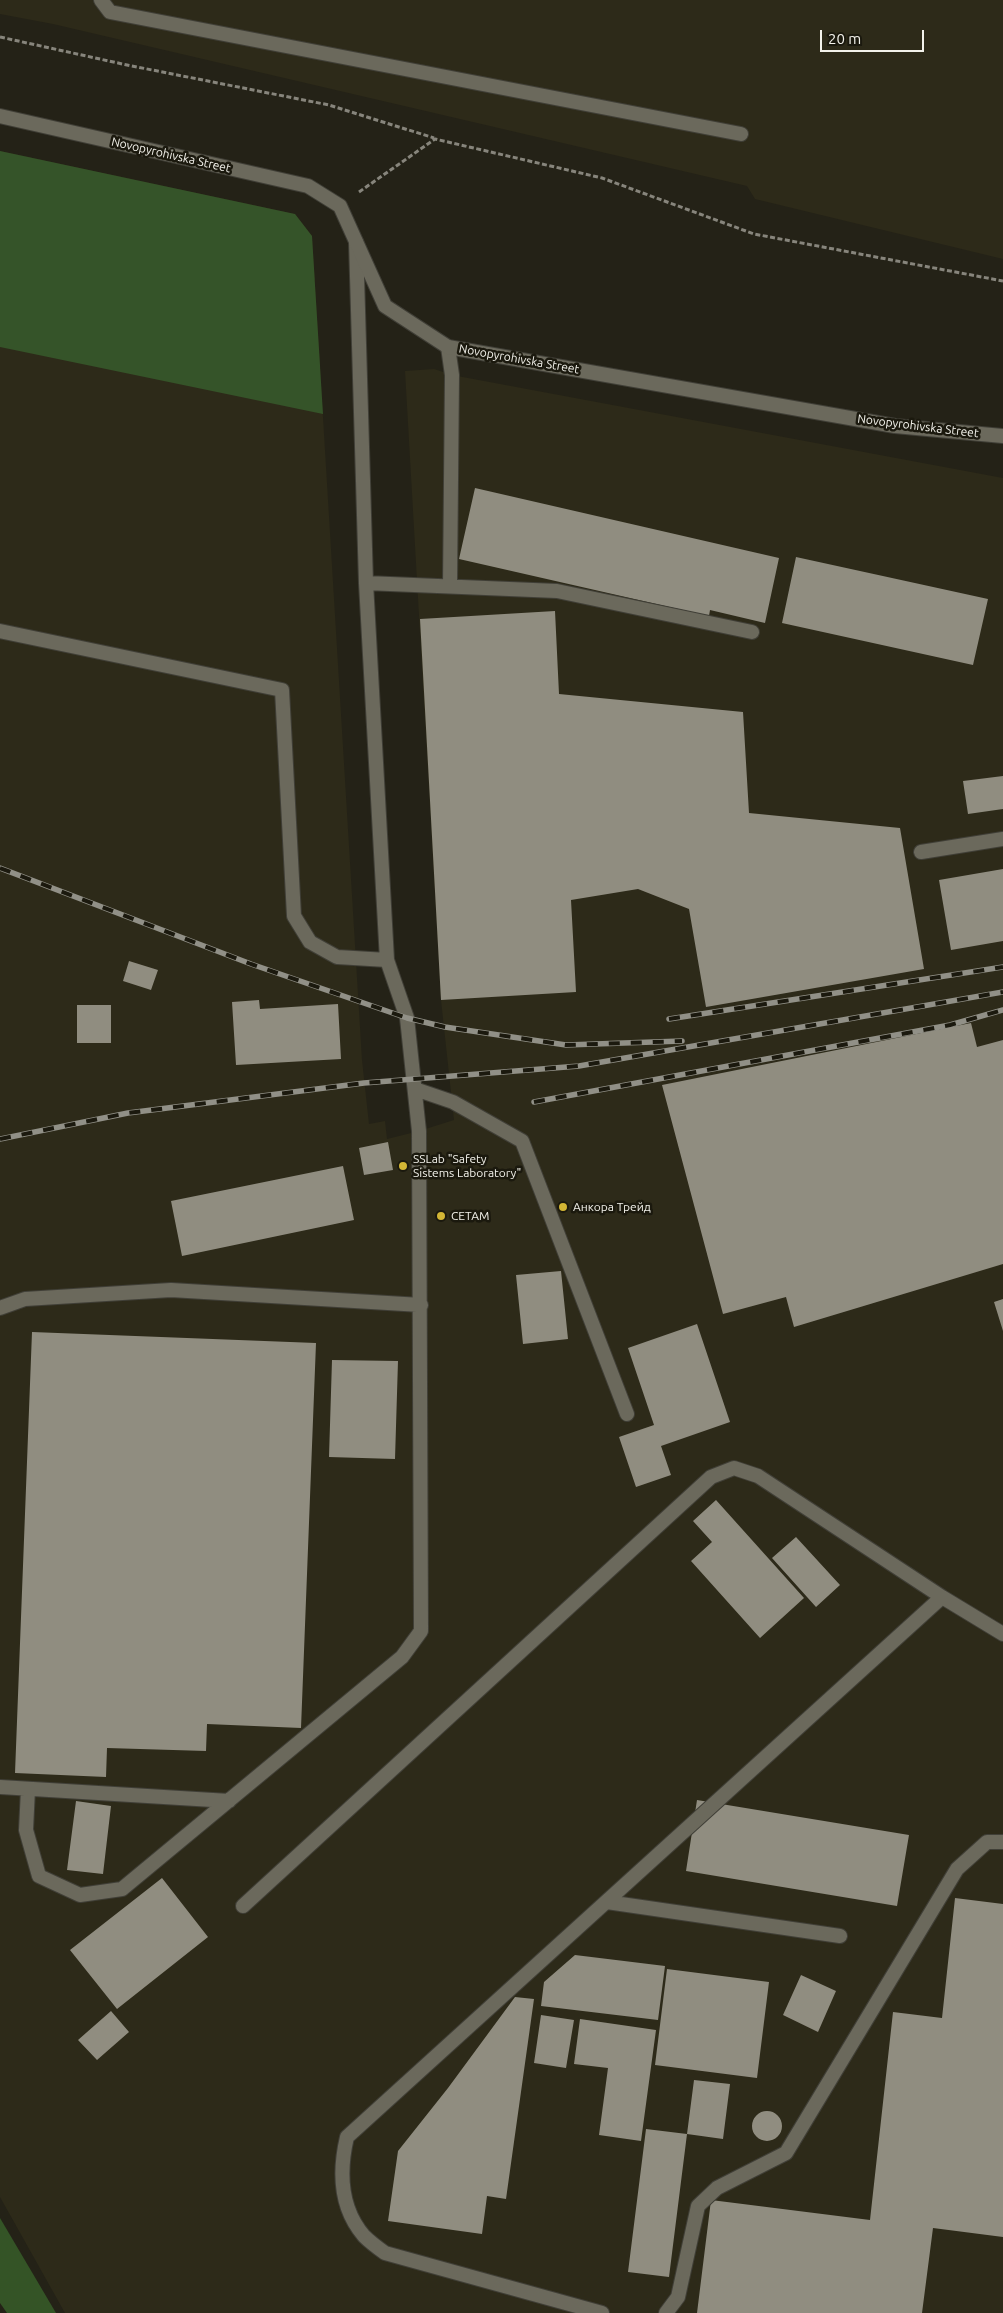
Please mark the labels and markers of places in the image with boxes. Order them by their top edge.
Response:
place label: SSLab "Safety Sistems Laboratory" [413,1152,521,1180]
marker: SSLab "Safety Sistems Laboratory" [397,1160,409,1172]
place label: Анкора Трейд [573,1200,651,1214]
marker: Анкора Трейд [557,1201,569,1213]
place label: СЕТАМ [451,1209,489,1223]
marker: СЕТАМ [435,1210,447,1222]

